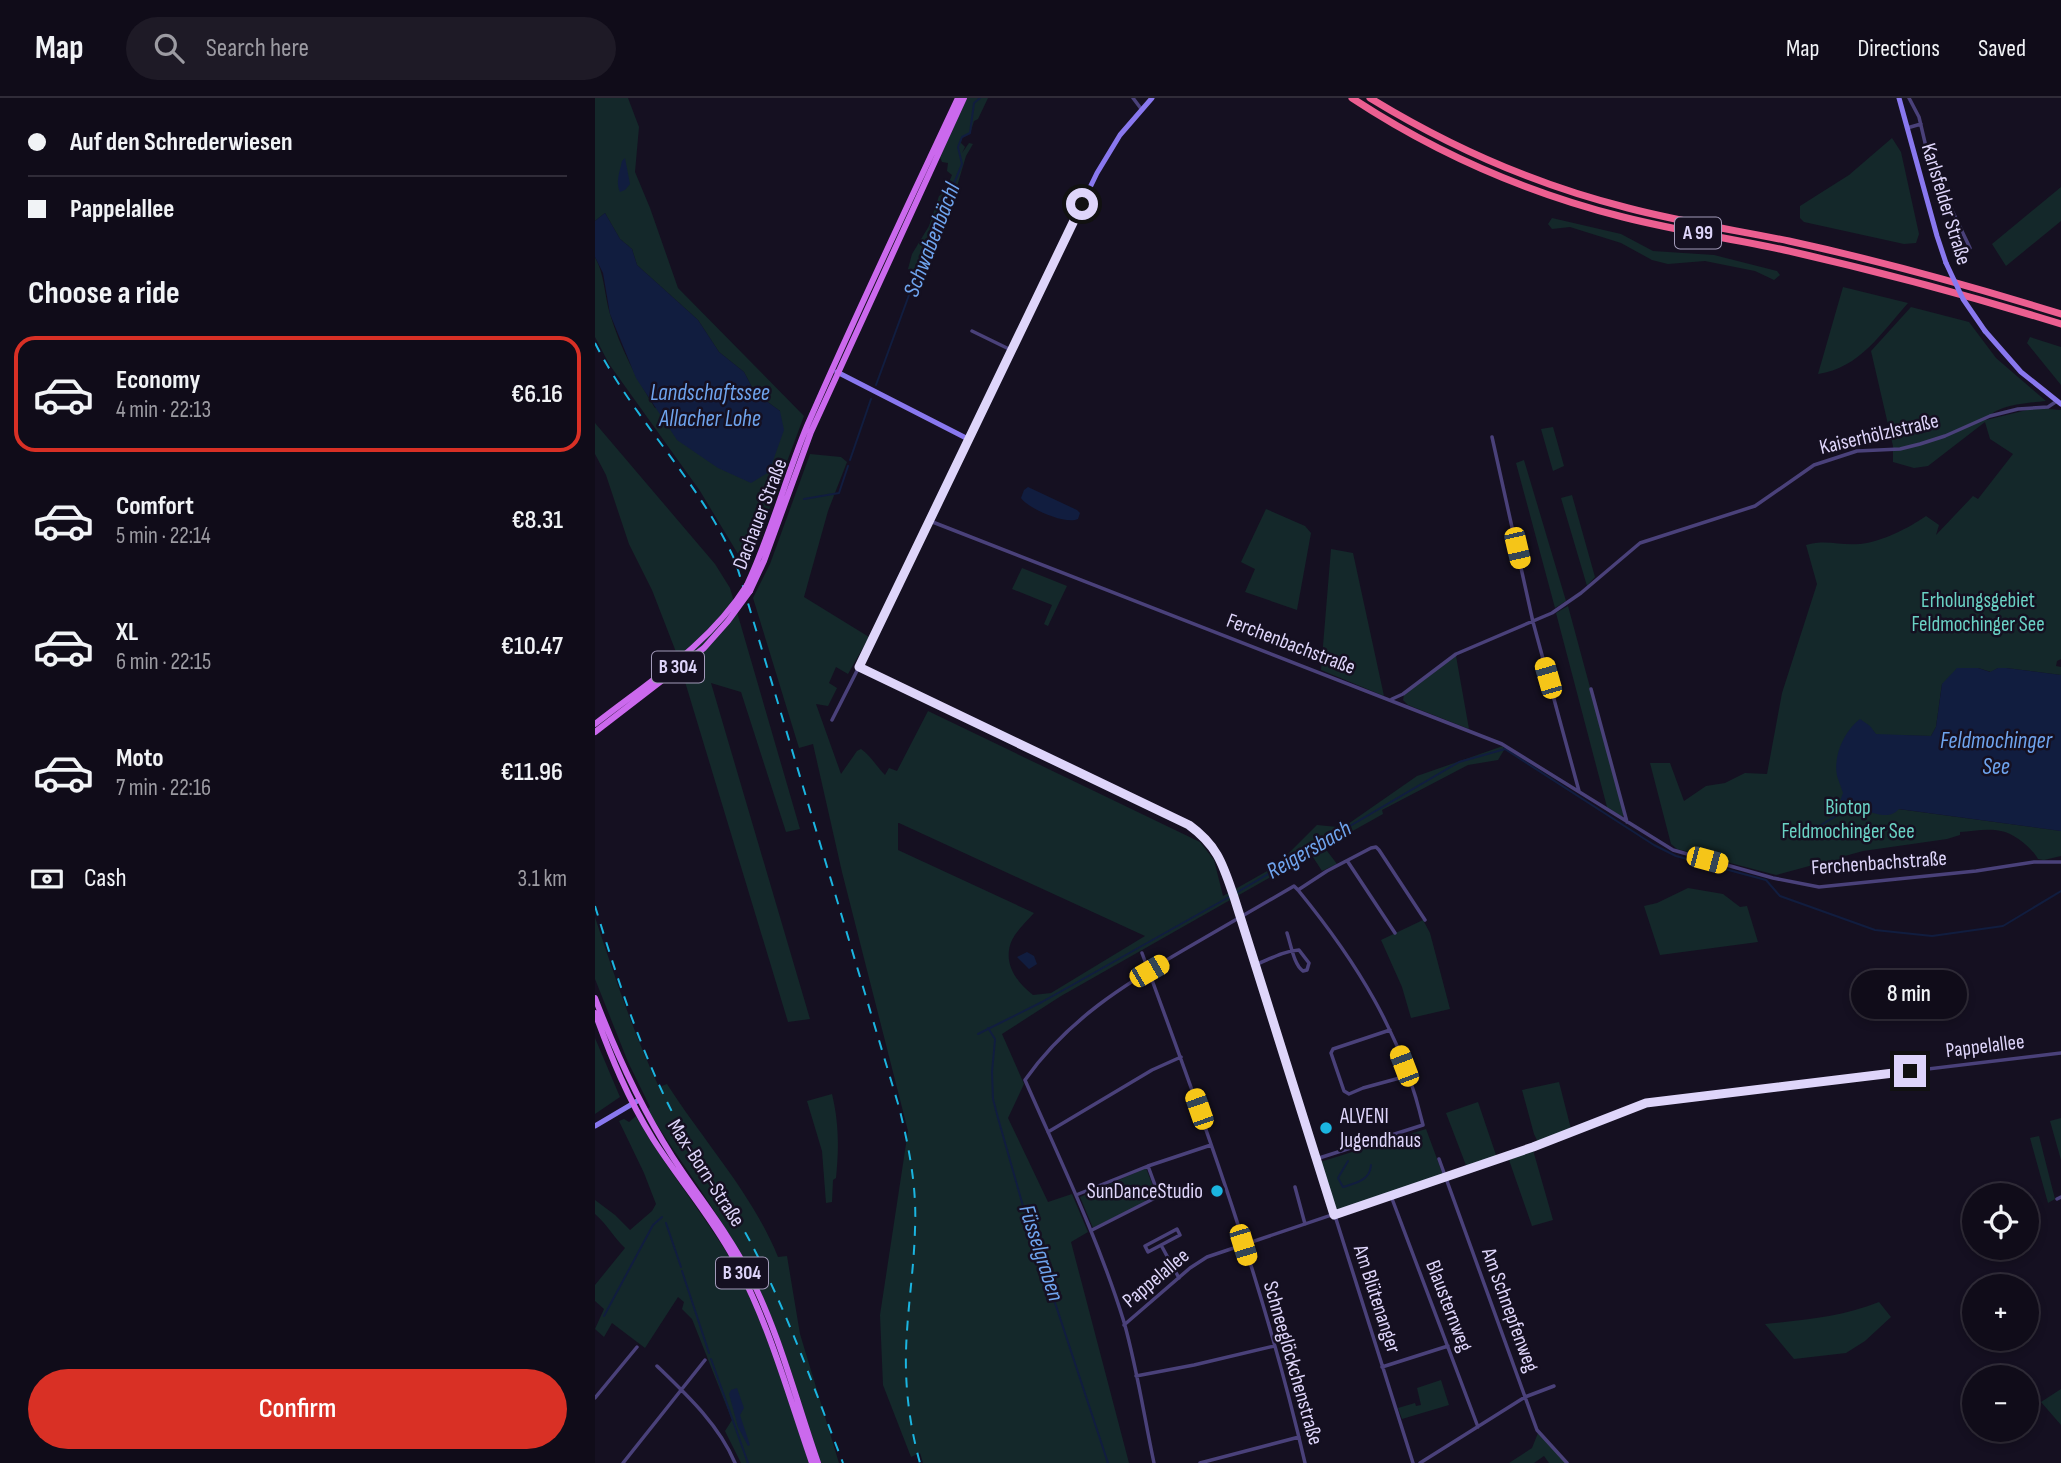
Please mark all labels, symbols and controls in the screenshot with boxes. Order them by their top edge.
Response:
search box [126,17,616,80]
text: Map [35,28,84,68]
icon: search [150,29,188,67]
text: Search here [206,33,309,64]
text: Map [1786,34,1819,63]
text: Directions [1857,34,1940,63]
text: Saved [1978,34,2026,63]
text: Auf den Schrederwiesen [70,127,293,158]
street label: Karlsfelder Straße [1916,140,1976,268]
water label: Schwabenbächl [897,178,967,301]
route start [1066,188,1098,220]
text: Pappelallee [70,194,174,225]
road number: A 99 [1675,217,1721,248]
text: Choose a ride [28,274,180,313]
icon: car [32,363,95,426]
text: Economy [116,365,200,396]
text: €6.16 [511,379,563,410]
water label: Landschaftssee Allacher Lohe [650,379,770,433]
text: 4 min · 22:13 [116,396,211,424]
street label: Kaiserhölzlstraße [1817,408,1941,460]
street label: Dachauer Straße [727,455,793,573]
icon: car [32,489,95,552]
text: Comfort [116,491,194,522]
text: €8.31 [511,505,563,536]
text: 5 min · 22:14 [116,522,211,550]
car [1503,525,1532,571]
park label: Erholungsgebiet Feldmochinger See [1911,588,2045,637]
street label: Ferchenbachstraße [1223,608,1359,680]
icon: car [32,615,95,678]
text: XL [116,617,138,648]
text: €10.47 [501,631,563,662]
text: 6 min · 22:15 [116,648,211,676]
road number: B 304 [652,652,704,682]
car [1533,655,1564,701]
water label: Feldmochinger See [1940,727,2053,781]
icon: car [32,741,95,804]
text: Moto [116,743,164,774]
text: €11.96 [500,757,563,788]
text: 7 min · 22:16 [116,774,211,802]
park label: Biotop Feldmochinger See [1781,795,1915,844]
water label: Reigersbach [1262,814,1357,885]
car [1684,844,1731,876]
street label: Ferchenbachstraße [1810,846,1948,880]
icon: cash [28,860,66,898]
text: Cash [84,863,127,894]
text: 3.1 km [518,865,567,893]
car [1126,951,1173,991]
callout: 8 min [1852,970,1968,1018]
text: 8 min [1887,980,1931,1008]
street label: Pappelallee [1944,1029,2026,1063]
car [1387,1043,1422,1089]
route end [1894,1055,1926,1087]
car [1183,1086,1216,1132]
place label: ALVENI Jugendhaus [1339,1104,1421,1153]
street label: Max-Born-Straße [662,1115,750,1231]
marker: ALVENI Jugendhaus [1318,1120,1334,1136]
place label: SunDanceStudio [1087,1179,1203,1204]
marker: SunDanceStudio [1209,1183,1225,1199]
map controls [1962,1183,2039,1442]
button: locate [1962,1183,2039,1260]
water label: Füsselgraben [1012,1201,1070,1305]
car [1227,1222,1260,1268]
street label: Am Blütenanger [1348,1241,1406,1356]
street label: Pappelallee [1118,1243,1194,1313]
street label: Am Schnepfenweg [1476,1244,1544,1375]
street label: Blausternweg [1420,1257,1478,1355]
road number: B 304 [716,1258,768,1288]
button: + [1962,1274,2039,1351]
street label: Schneeglöckchenstraße [1258,1278,1328,1448]
button: − [1962,1365,2039,1442]
button: Confirm [28,1369,567,1449]

